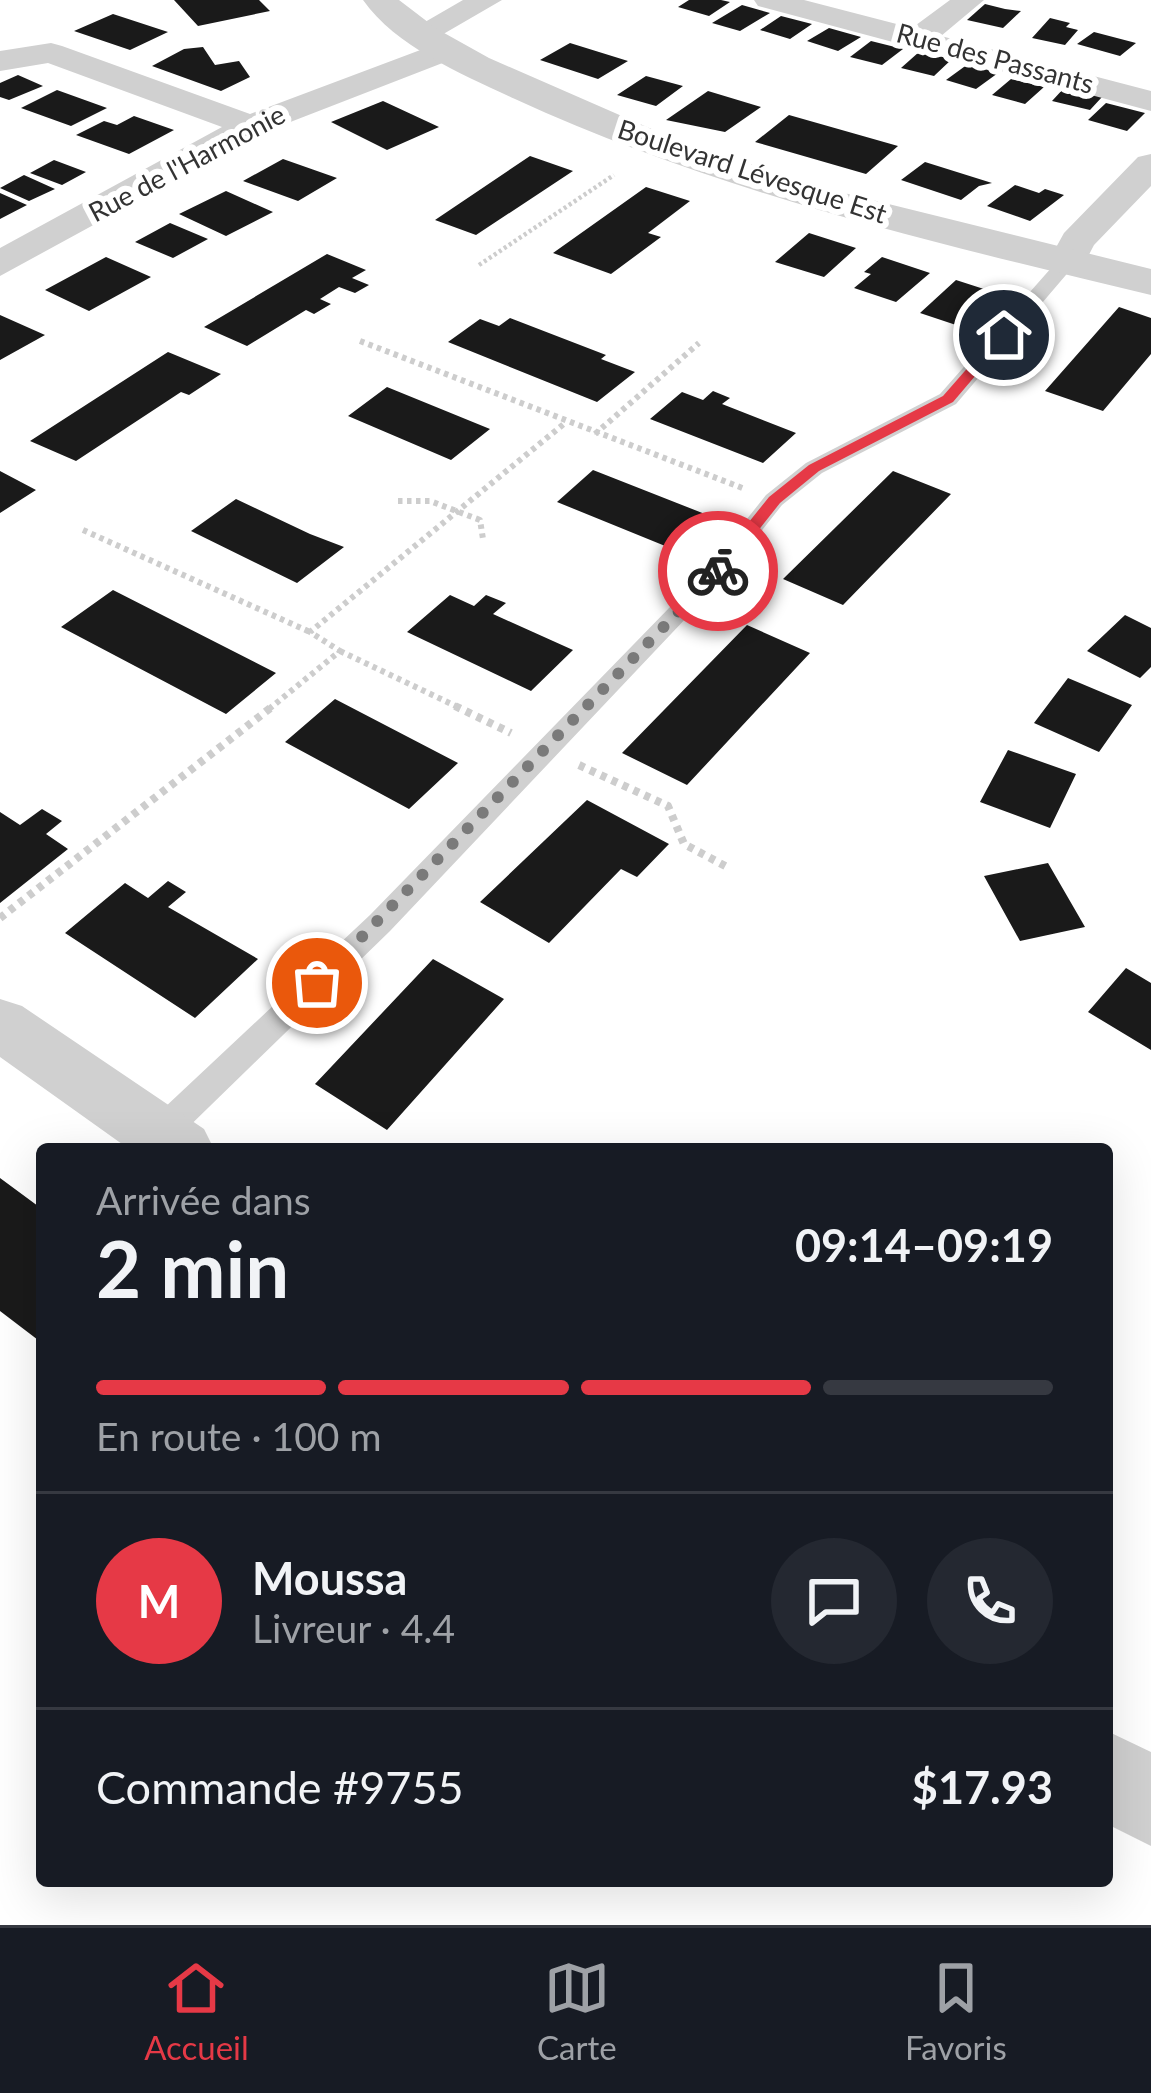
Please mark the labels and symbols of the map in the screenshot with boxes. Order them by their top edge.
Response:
street label: Rue des Passants [893,15,1098,100]
street label: Rue de l'Harmonie [83,97,290,228]
street label: Boulevard Lévesque Est [614,112,891,230]
pin [953,284,1055,386]
courier [658,511,778,631]
pin [266,932,368,1034]

